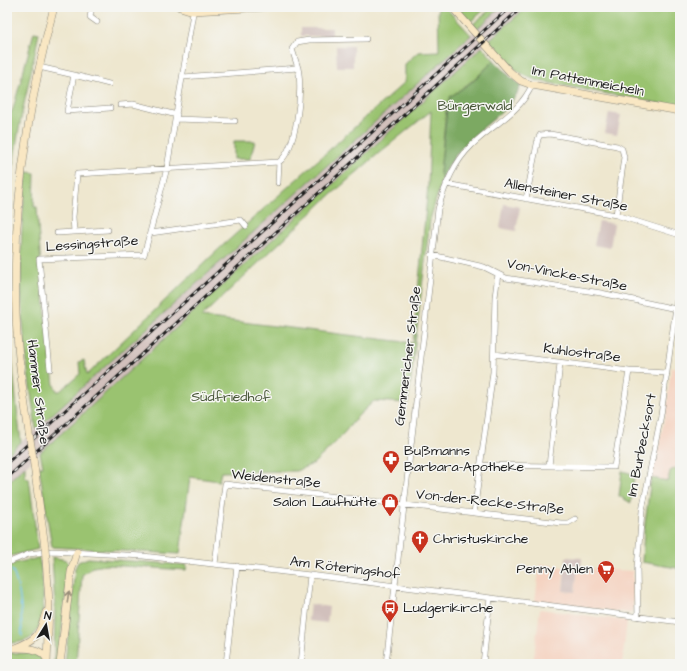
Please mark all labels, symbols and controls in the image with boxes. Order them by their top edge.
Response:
street label: Im Pattenmeicheln [530,60,646,102]
park label: Bürgerwald [437,96,513,116]
street label: Allensteiner Straße [503,173,630,217]
street label: Lessingstraße [45,231,139,257]
street label: Von-Vincke-Straße [505,254,629,297]
street label: Gemmericher Straße [390,285,427,427]
street label: Kuhlostraße [542,338,622,368]
street label: Hammer Straße [22,339,54,446]
park label: Südfriedhof [191,387,271,407]
street label: Im Burbecksort [622,391,662,498]
place label: Bußmanns Barbara-Apotheke [404,441,524,477]
pharmacy icon: Bußmanns Barbara-Apotheke [381,449,401,474]
street label: Weidenstraße [230,464,322,494]
street label: Von-der-Recke-Straße [415,484,565,520]
place label: Salon Laufhütte [273,492,377,512]
shop icon: Salon Laufhütte [380,492,400,517]
church icon: Christuskirche [410,529,430,554]
place label: Christuskirche [433,529,529,549]
street label: Am Röteringshof [289,551,402,585]
place label: Penny Ahlen [517,559,593,579]
supermarket icon: Penny Ahlen [596,559,616,584]
one-way arrow [64,591,72,604]
bus stop icon: Ludgerikirche [380,598,400,623]
place label: Ludgerikirche [403,598,494,618]
north arrow [26,605,66,645]
text: N [43,608,53,624]

